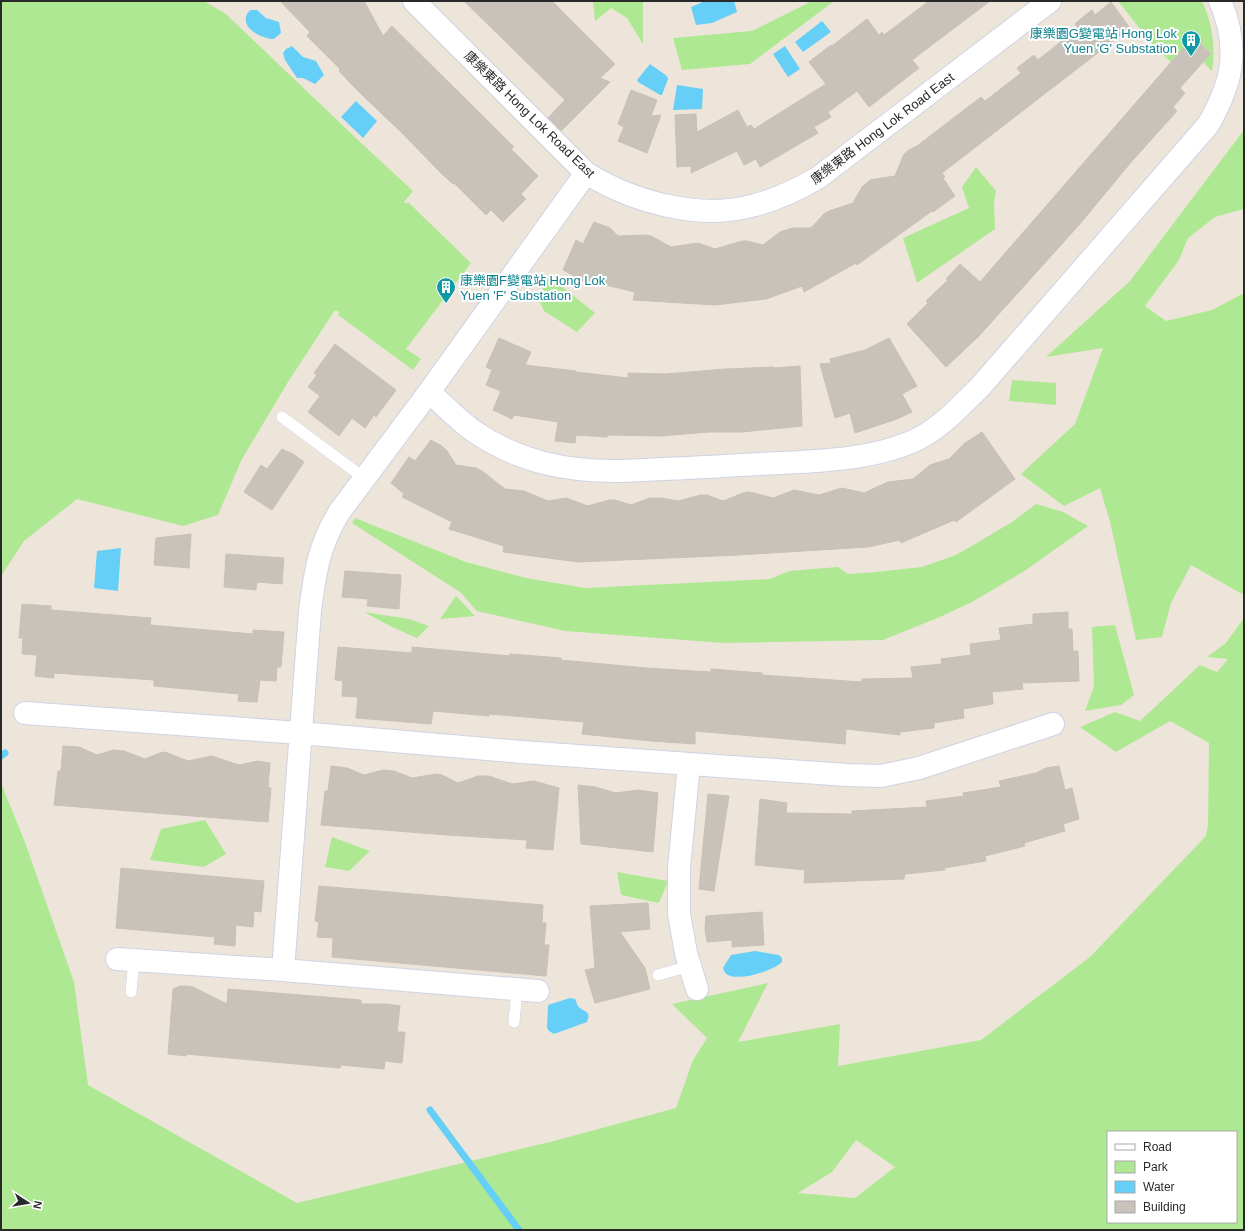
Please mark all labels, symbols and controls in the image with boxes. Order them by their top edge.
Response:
place label: 康樂園G變電站 Hong Lok Yuen 'G' Substation [1030,26,1177,56]
building icon: 康樂園G變電站 Hong Lok Yuen 'G' Substation [1180,29,1202,57]
street label: 康樂東路 Hong Lok Road East [461,48,598,181]
street label: 康樂東路 Hong Lok Road East [808,69,957,187]
place label: 康樂園F變電站 Hong Lok Yuen 'F' Substation [460,273,606,303]
building icon: 康樂園F變電站 Hong Lok Yuen 'F' Substation [435,276,457,304]
legend [1107,1131,1237,1223]
text: Road [1143,1140,1172,1154]
text: Park [1143,1160,1169,1174]
text: Water [1143,1180,1175,1194]
north arrow [8,1183,48,1223]
text: N [31,1200,44,1210]
text: Building [1143,1200,1186,1214]

